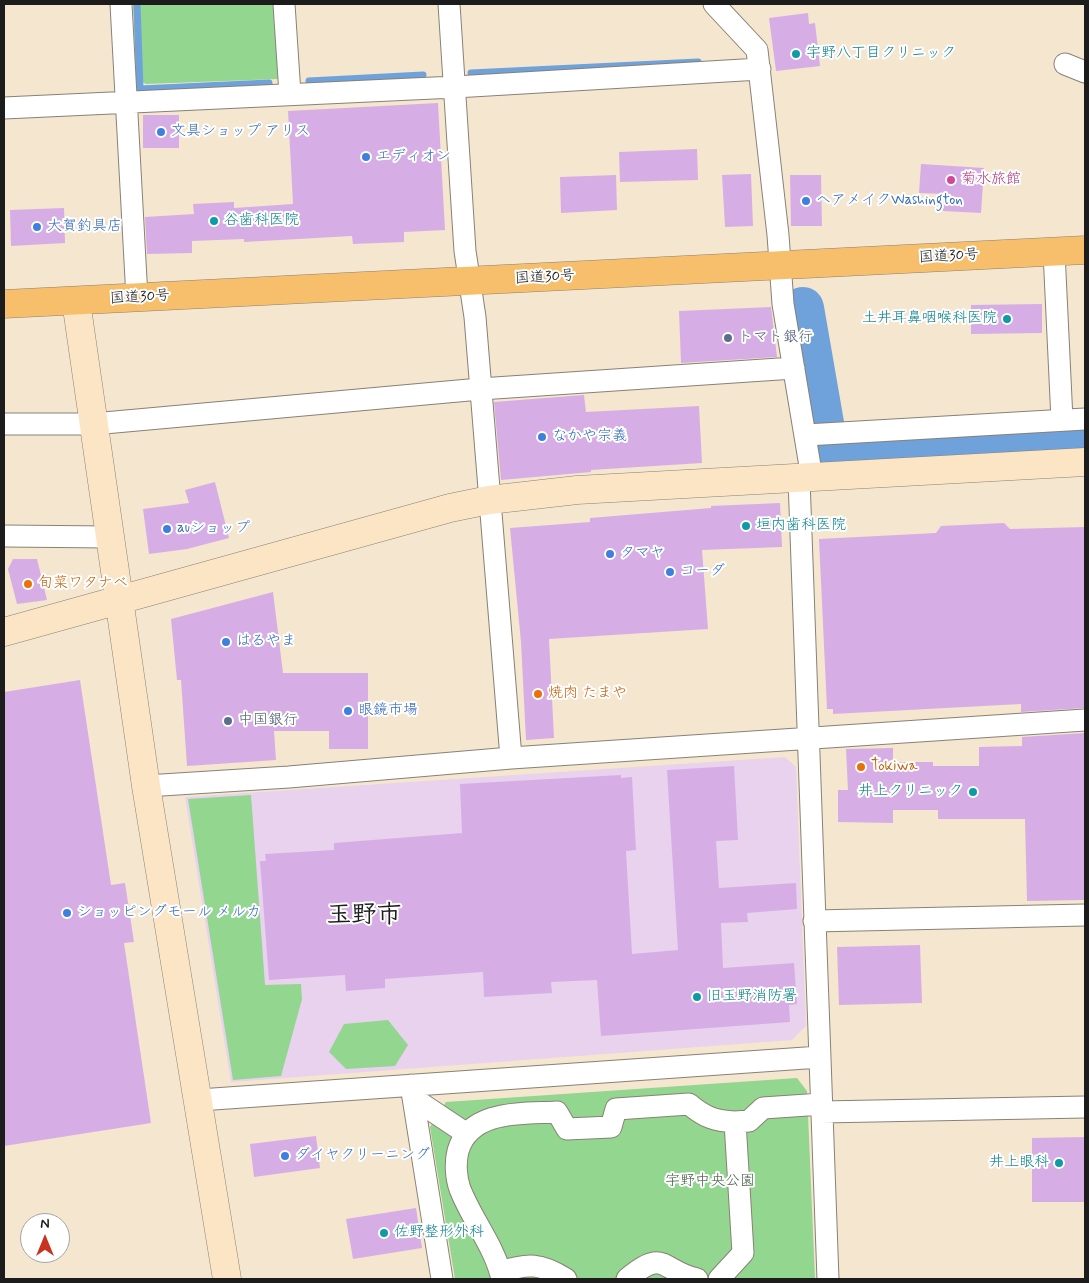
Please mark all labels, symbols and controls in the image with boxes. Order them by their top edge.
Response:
place label: 宇野八丁目クリニック [806,45,956,63]
marker: 宇野八丁目クリニック [790,48,802,60]
place label: 文具ショップ アリス [171,123,310,141]
marker: 文具ショップ アリス [155,126,167,138]
place label: エディオン [376,148,451,166]
marker: エディオン [360,151,372,163]
place label: 菊水旅館 [961,171,1021,189]
marker: 菊水旅館 [945,174,957,186]
place label: ヘアメイクWashington [816,192,963,210]
marker: ヘアメイクWashington [800,195,812,207]
place label: 谷歯科医院 [224,212,299,230]
marker: 谷歯科医院 [208,215,220,227]
place label: 大賀釣具店 [47,218,122,236]
marker: 大賀釣具店 [31,221,43,233]
street label: 国道30号 [918,246,980,268]
street label: 国道30号 [514,267,576,289]
street label: 国道30号 [109,287,171,309]
place label: 土井耳鼻咽喉科医院 [862,310,997,328]
marker: 土井耳鼻咽喉科医院 [1001,313,1013,325]
place label: トマト銀行 [738,329,813,347]
marker: トマト銀行 [722,332,734,344]
place label: なかや宗義 [552,428,627,446]
marker: なかや宗義 [536,431,548,443]
place label: 垣内歯科医院 [756,517,846,535]
place label: auショップ [177,520,250,538]
marker: 垣内歯科医院 [740,520,752,532]
marker: auショップ [161,523,173,535]
place label: タマヤ [620,545,665,563]
marker: タマヤ [604,548,616,560]
place label: コーダ [680,563,725,581]
marker: コーダ [664,566,676,578]
place label: 旬菜ワタナベ [38,575,128,593]
marker: 旬菜ワタナベ [22,578,34,590]
place label: はるやま [236,633,296,651]
marker: はるやま [220,636,232,648]
place label: 焼肉 たまや [548,685,627,703]
marker: 焼肉 たまや [532,688,544,700]
place label: 眼鏡市場 [358,702,418,720]
marker: 眼鏡市場 [342,705,354,717]
place label: 中国銀行 [238,712,298,730]
marker: 中国銀行 [222,715,234,727]
place label: Tokiwa [871,758,917,776]
marker: Tokiwa [855,761,867,773]
place label: 井上クリニック [858,783,963,801]
marker: 井上クリニック [967,786,979,798]
district label: 玉野市 [327,902,401,932]
place label: ショッピングモール メルカ [77,904,261,922]
marker: ショッピングモール メルカ [61,907,73,919]
place label: 旧玉野消防署 [707,988,797,1006]
marker: 旧玉野消防署 [691,991,703,1003]
place label: ダイヤクリーニング [295,1147,430,1165]
marker: ダイヤクリーニング [279,1150,291,1162]
place label: 井上眼科 [989,1154,1049,1172]
marker: 井上眼科 [1053,1157,1065,1169]
park label: 宇野中央公園 [665,1173,755,1191]
north arrow [20,1213,70,1263]
text: N [40,1215,50,1233]
place label: 佐野整形外科 [394,1224,484,1242]
marker: 佐野整形外科 [378,1227,390,1239]

